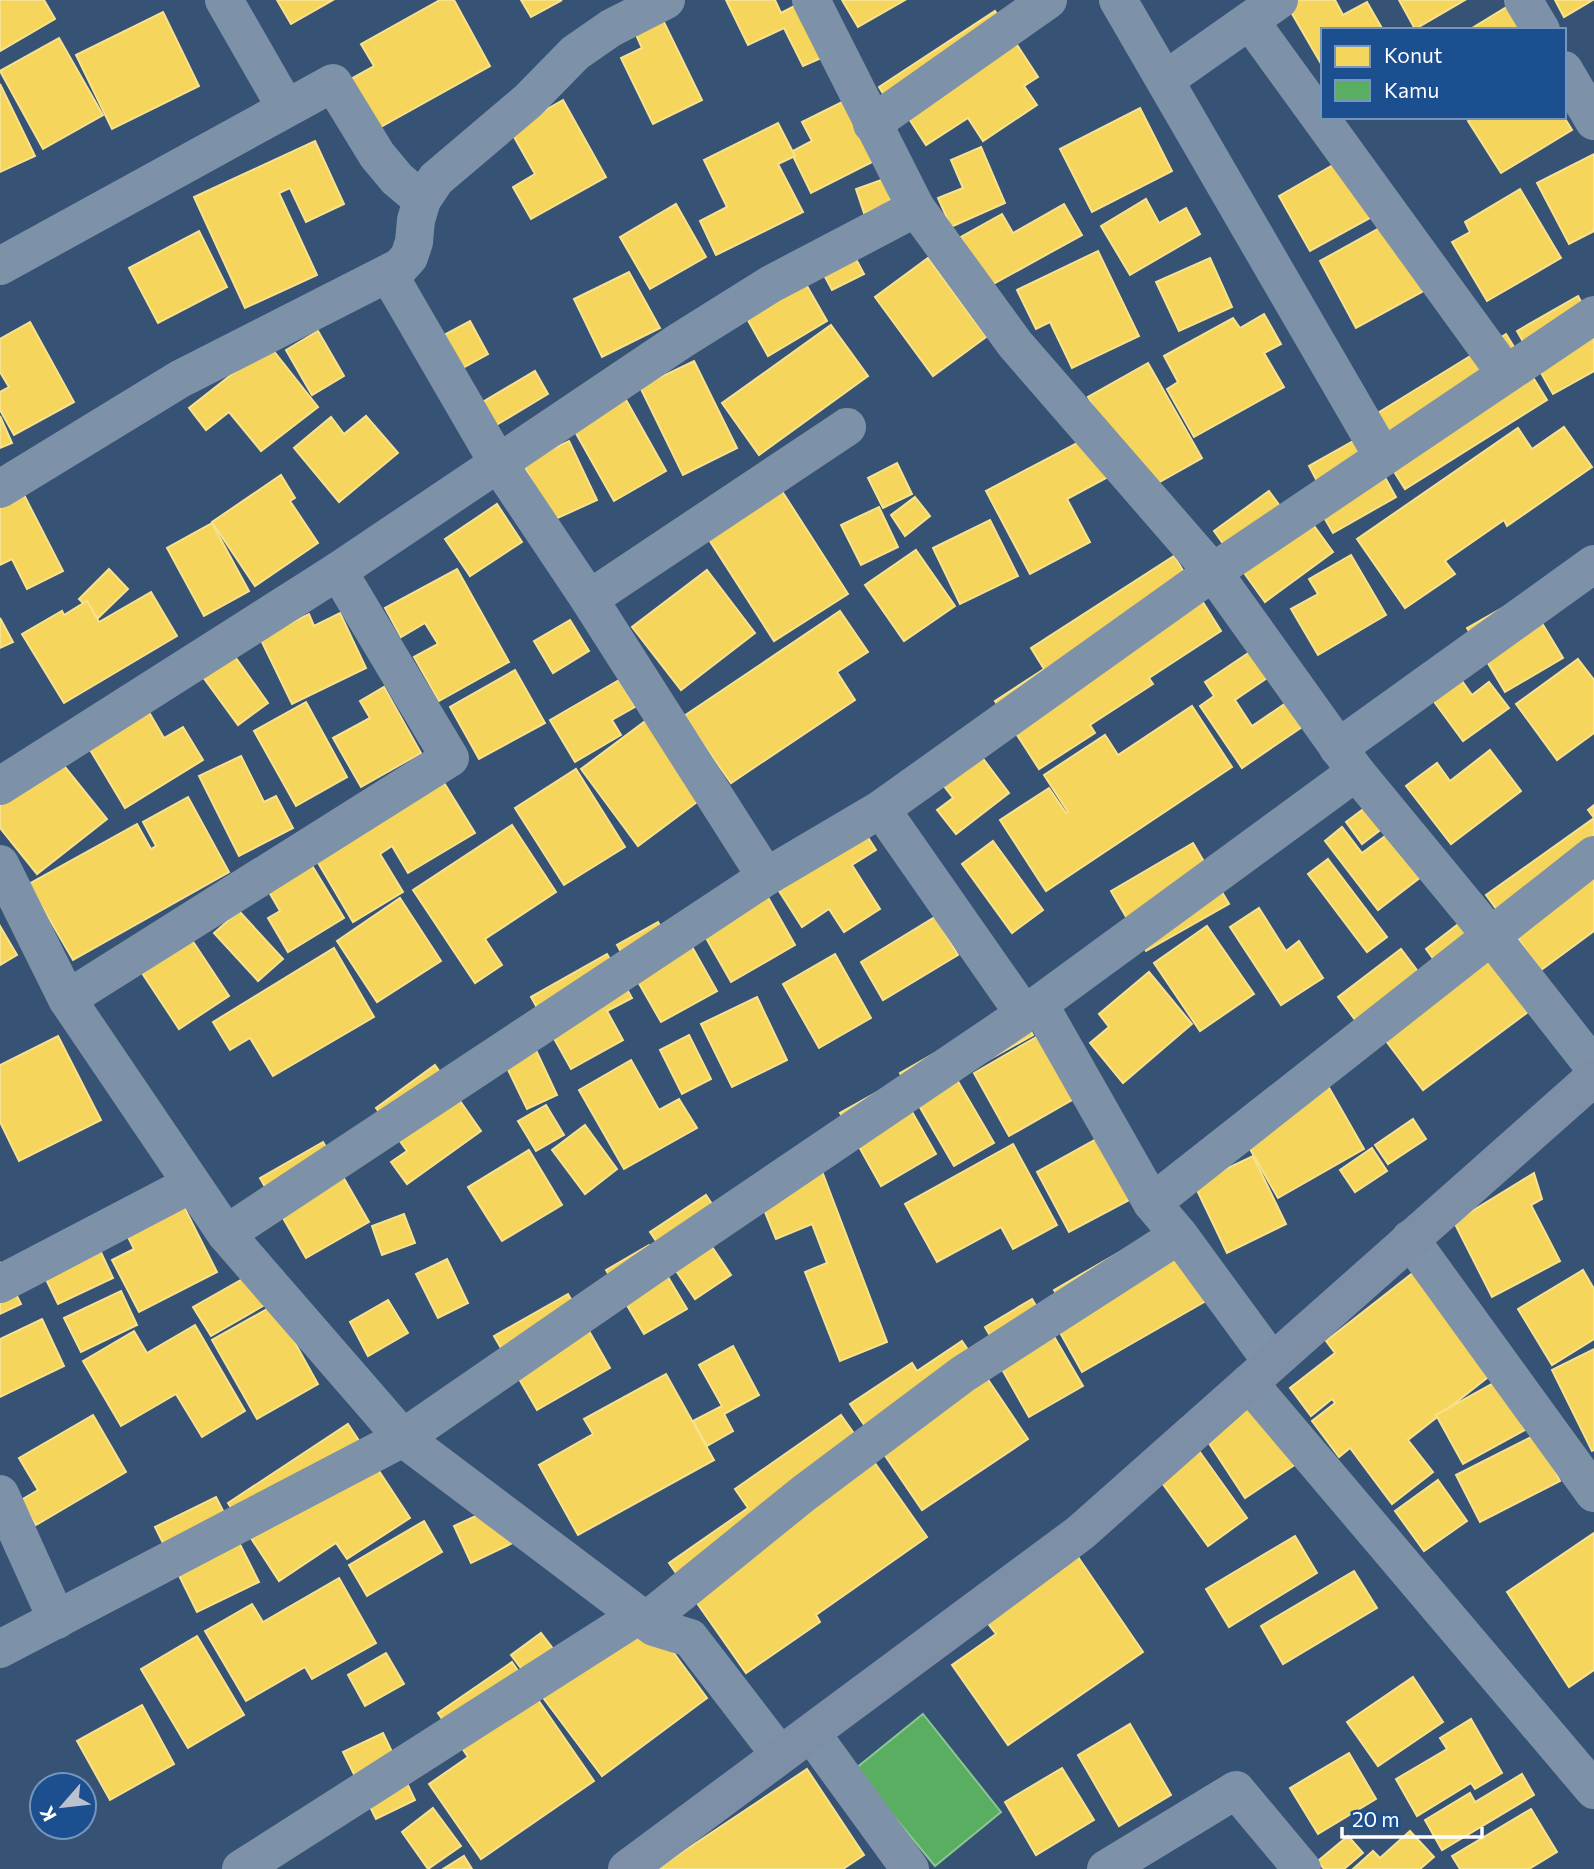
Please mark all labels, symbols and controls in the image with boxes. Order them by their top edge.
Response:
legend [1321,28,1566,119]
text: Konut [1384,42,1442,67]
text: Kamu [1384,77,1439,102]
north arrow [28,1771,98,1841]
scale bar [1342,1796,1482,1840]
text: K [34,1803,61,1825]
text: 20 m [1352,1806,1400,1831]

